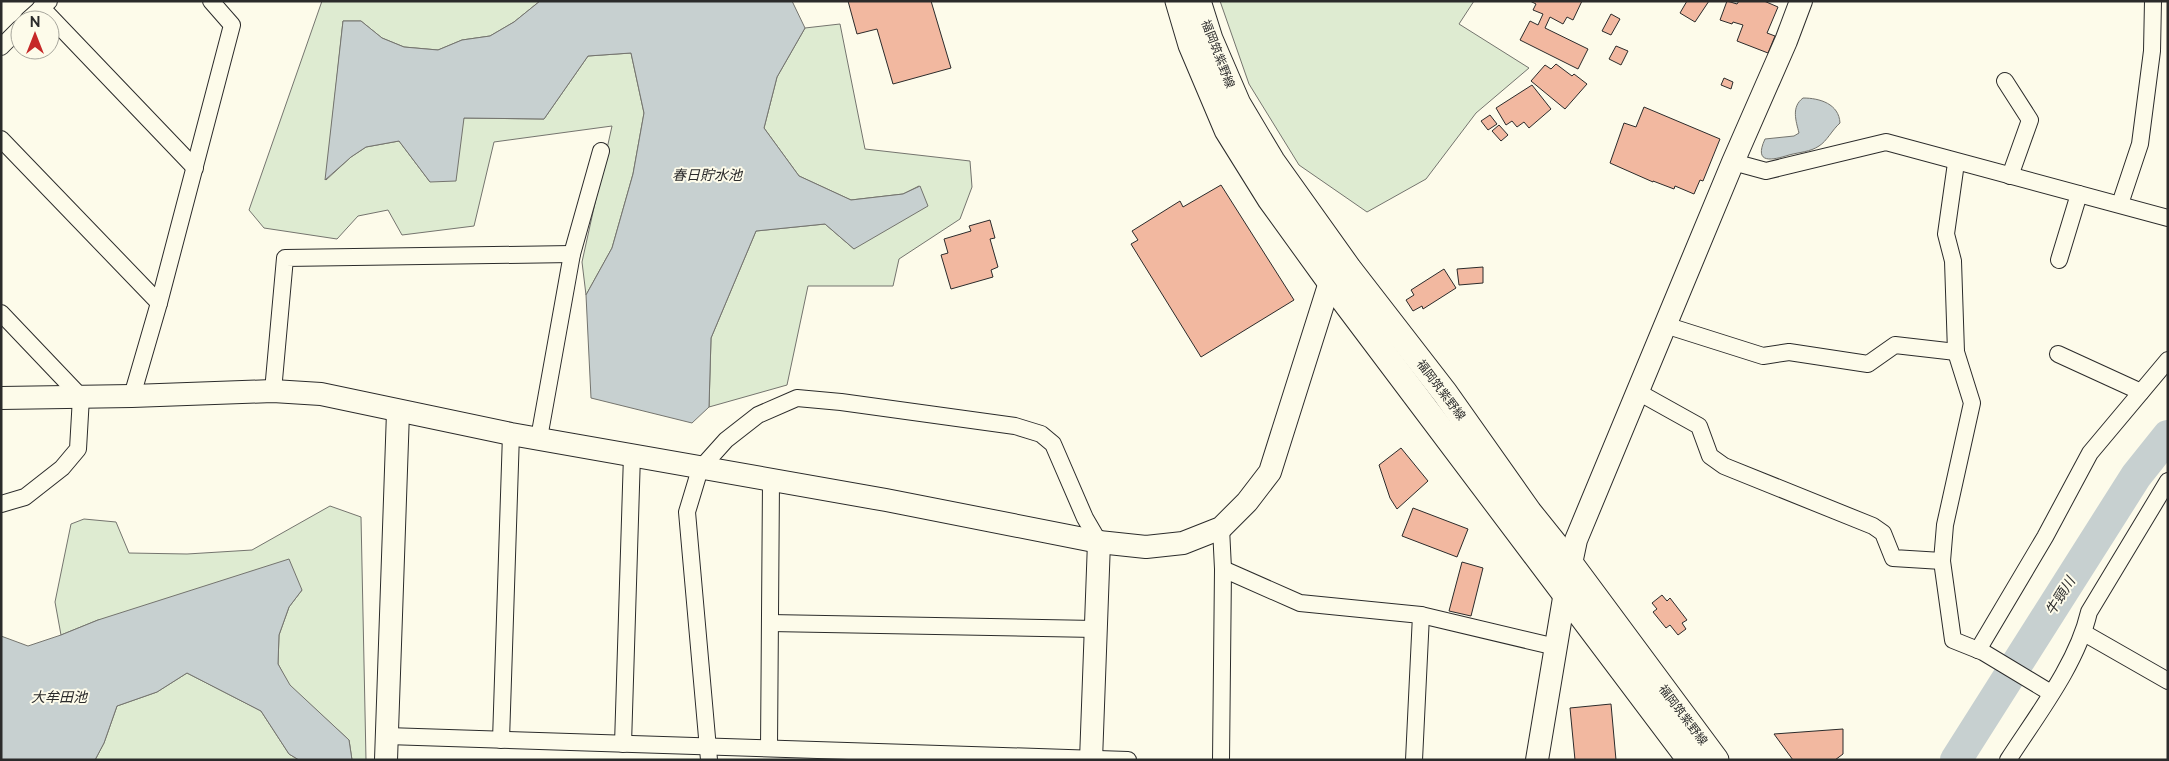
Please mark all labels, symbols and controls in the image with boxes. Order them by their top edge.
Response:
north arrow [10,10,60,60]
text: N [30,14,40,30]
street label: 福岡筑紫野線 [1199,18,1237,90]
water label: 春日貯水池 [672,167,744,183]
street label: 福岡筑紫野線 [1414,357,1468,423]
water label: 牛頸川 [2042,572,2079,618]
street label: 福岡筑紫野線 [1656,682,1710,748]
water label: 大牟田池 [31,689,89,705]

